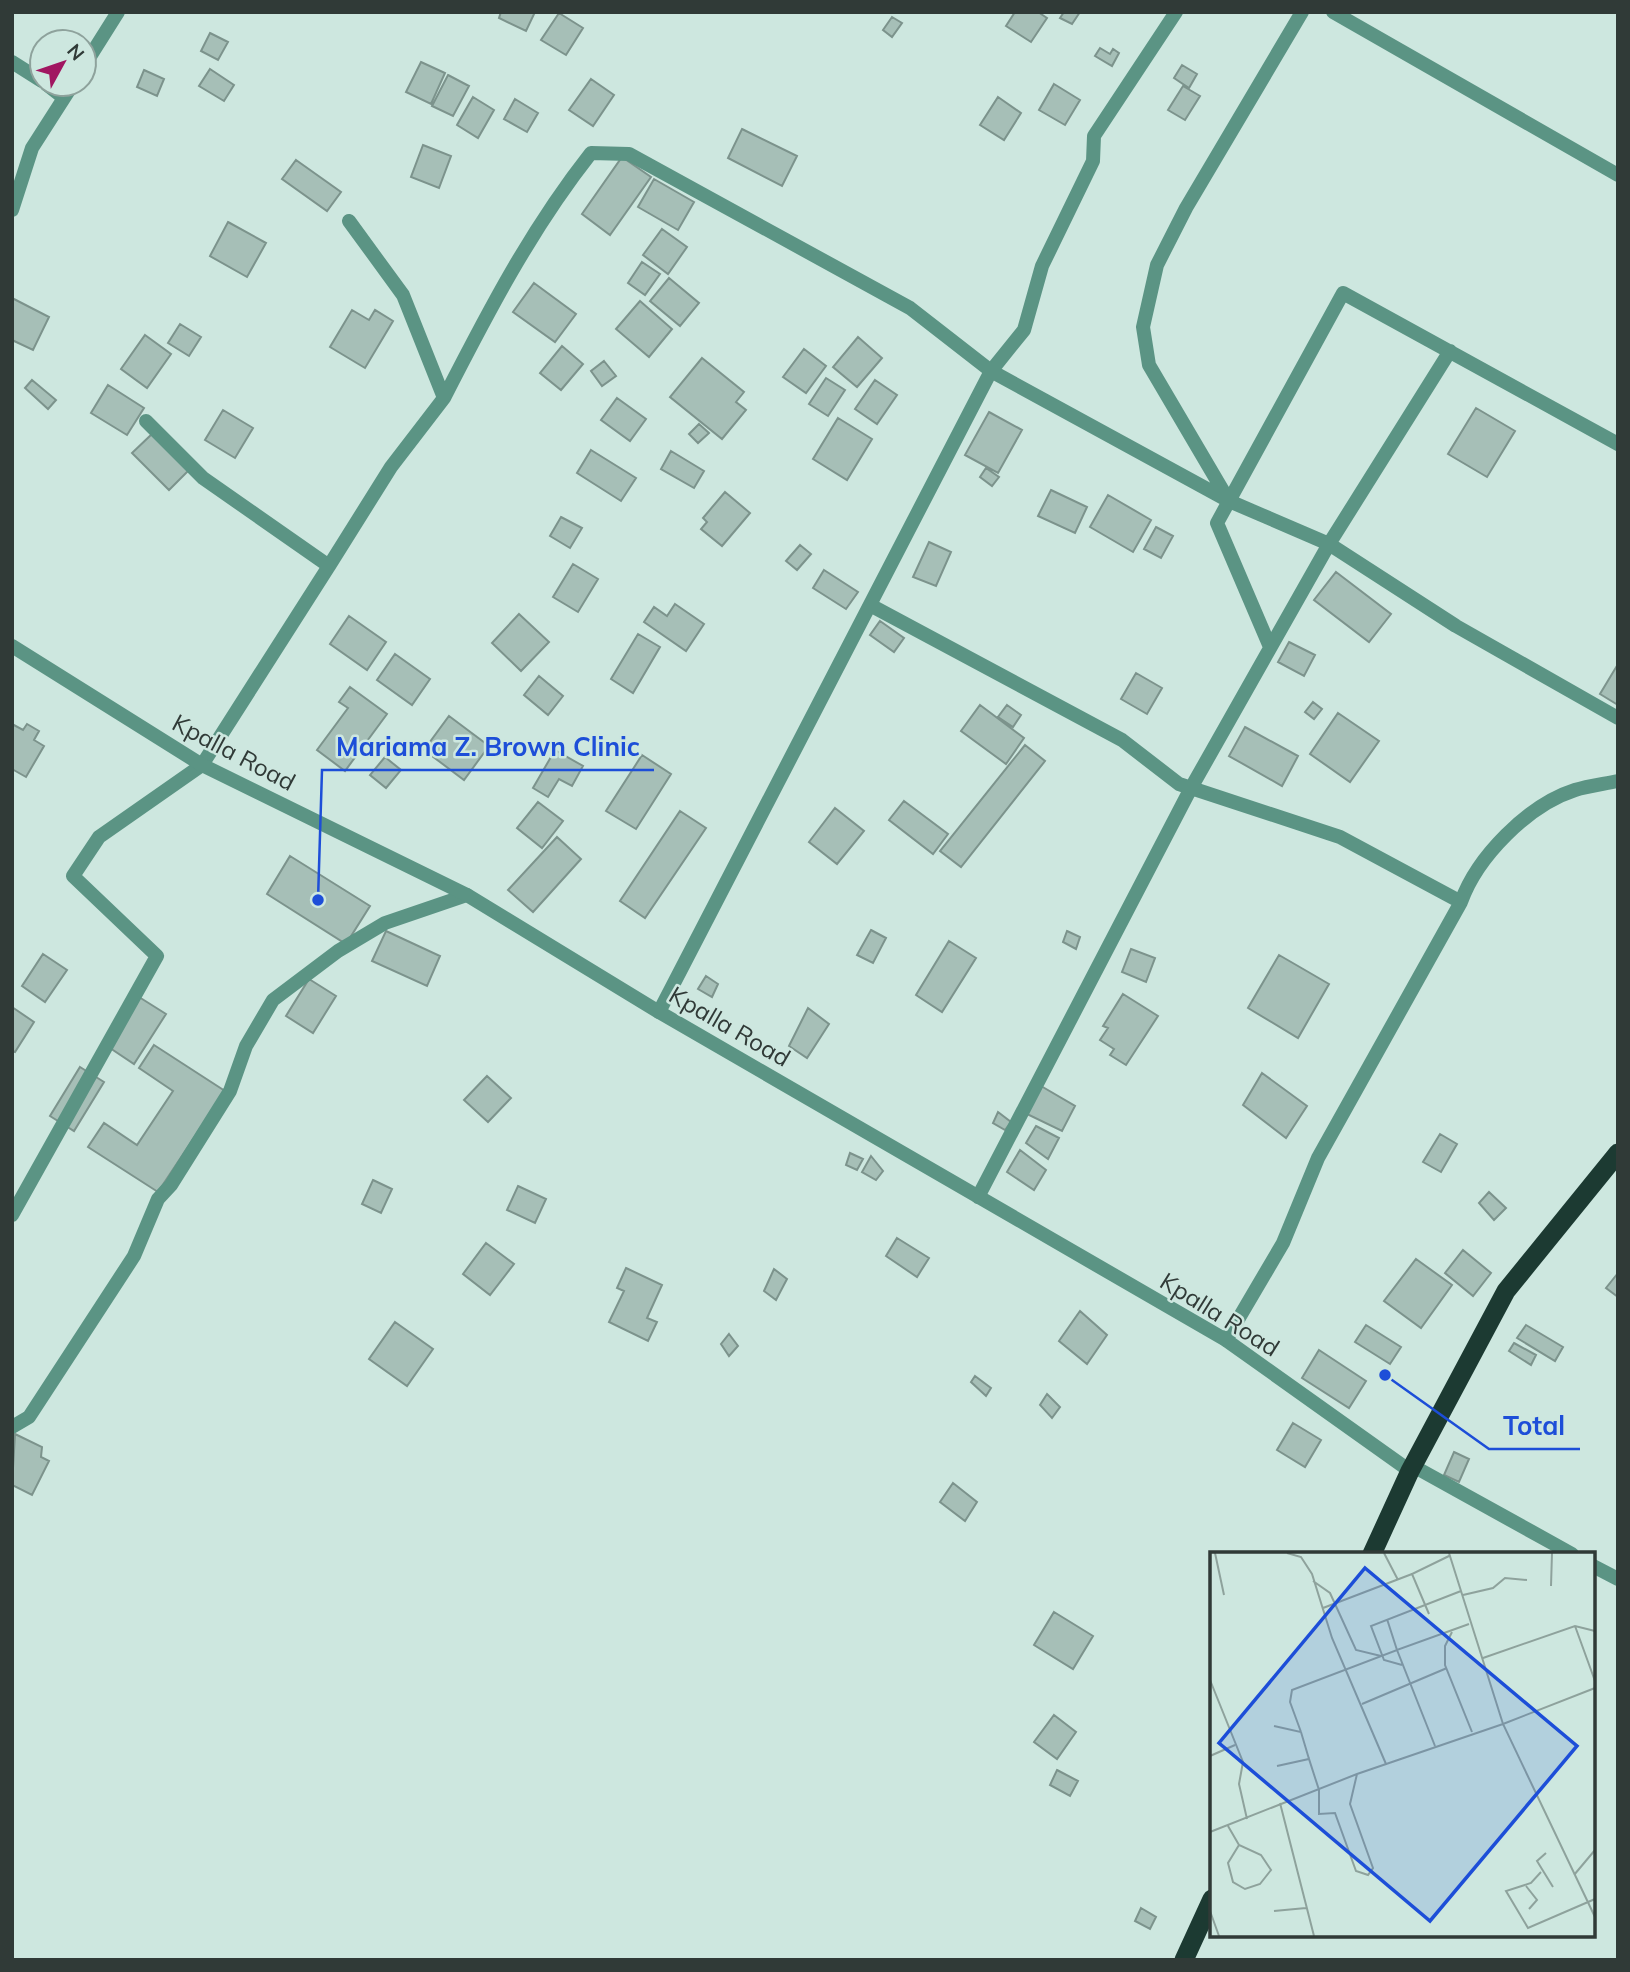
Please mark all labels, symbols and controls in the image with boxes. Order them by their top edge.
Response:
north arrow [28,28,98,98]
text: N [62,39,90,65]
street label: Kpalla Road [167,707,301,797]
callout: Mariama Z. Brown Clinic [322,723,654,770]
text: Mariama Z. Brown Clinic [336,730,640,763]
street label: Kpalla Road [664,979,796,1073]
street label: Kpalla Road [1155,1266,1285,1362]
callout: Total [1489,1402,1580,1449]
text: Total [1503,1409,1565,1442]
inset map [1210,1552,1595,1937]

